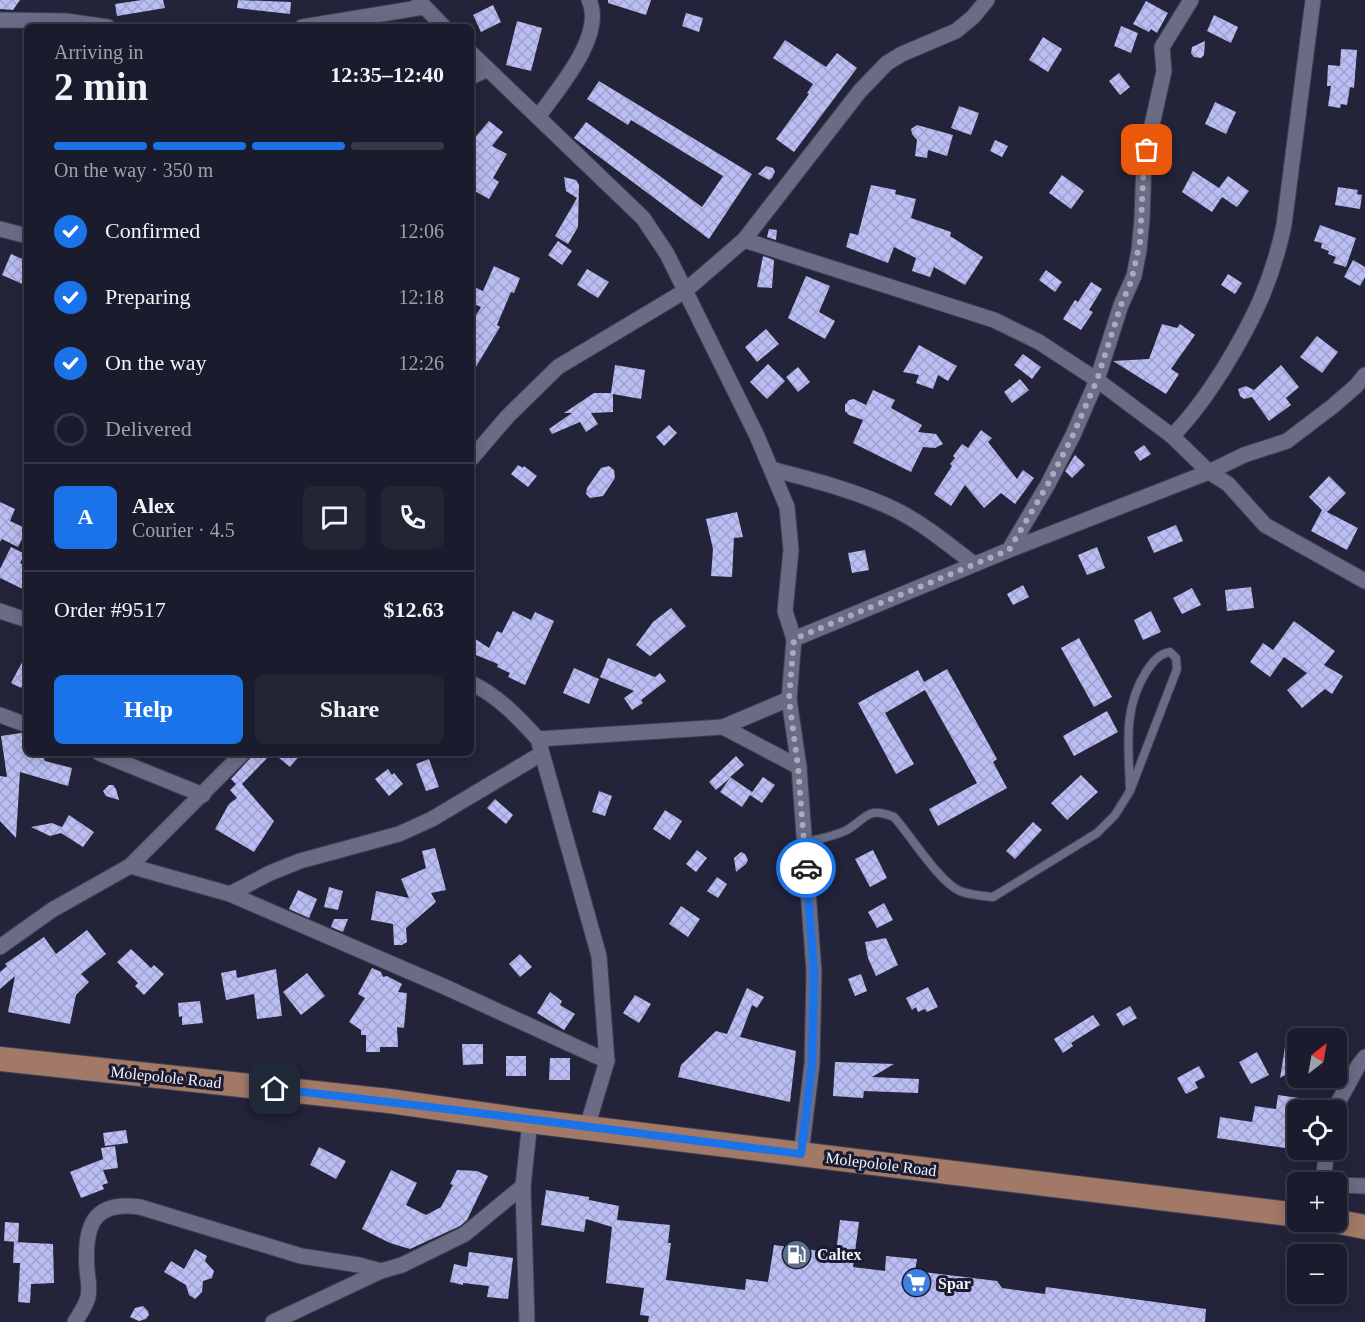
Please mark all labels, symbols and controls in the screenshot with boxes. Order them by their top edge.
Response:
text: Arriving in [54,41,143,63]
text: 12:35–12:40 [330,62,444,87]
text: 2 min [54,65,148,108]
pin [1121,124,1172,175]
icon: bag [1130,133,1163,166]
text: On the way · 350 m [54,159,213,181]
icon: check [54,215,87,248]
text: Confirmed [105,218,200,243]
text: 12:06 [398,220,444,242]
icon: check [54,281,87,314]
text: Preparing [105,284,191,309]
text: 12:18 [398,286,444,308]
icon: check [54,347,87,380]
text: On the way [105,350,206,375]
text: 12:26 [398,352,444,374]
text: Delivered [105,416,192,441]
button: chat [303,486,366,549]
button: phone [381,486,444,549]
text: Alex [132,493,175,518]
text: A [78,504,93,529]
text: Courier · 4.5 [132,519,235,541]
text: Order #9517 [54,597,166,622]
text: $12.63 [384,597,444,622]
button: Help [54,675,243,744]
button: Share [255,675,444,744]
courier [776,838,836,898]
icon: car [790,852,823,885]
north arrow [1287,1028,1347,1088]
map controls [1287,1028,1347,1304]
street label: Molepolole Road [110,1063,222,1092]
pin [249,1063,300,1114]
icon: home [258,1072,291,1105]
button: locate [1287,1100,1347,1160]
street label: Molepolole Road [824,1149,937,1180]
button: + [1287,1172,1347,1232]
fuel station icon: Caltex [780,1238,812,1270]
button: − [1287,1244,1347,1304]
place label: Caltex [817,1246,861,1263]
supermarket icon: Spar [901,1267,933,1299]
place label: Spar [938,1275,971,1293]

